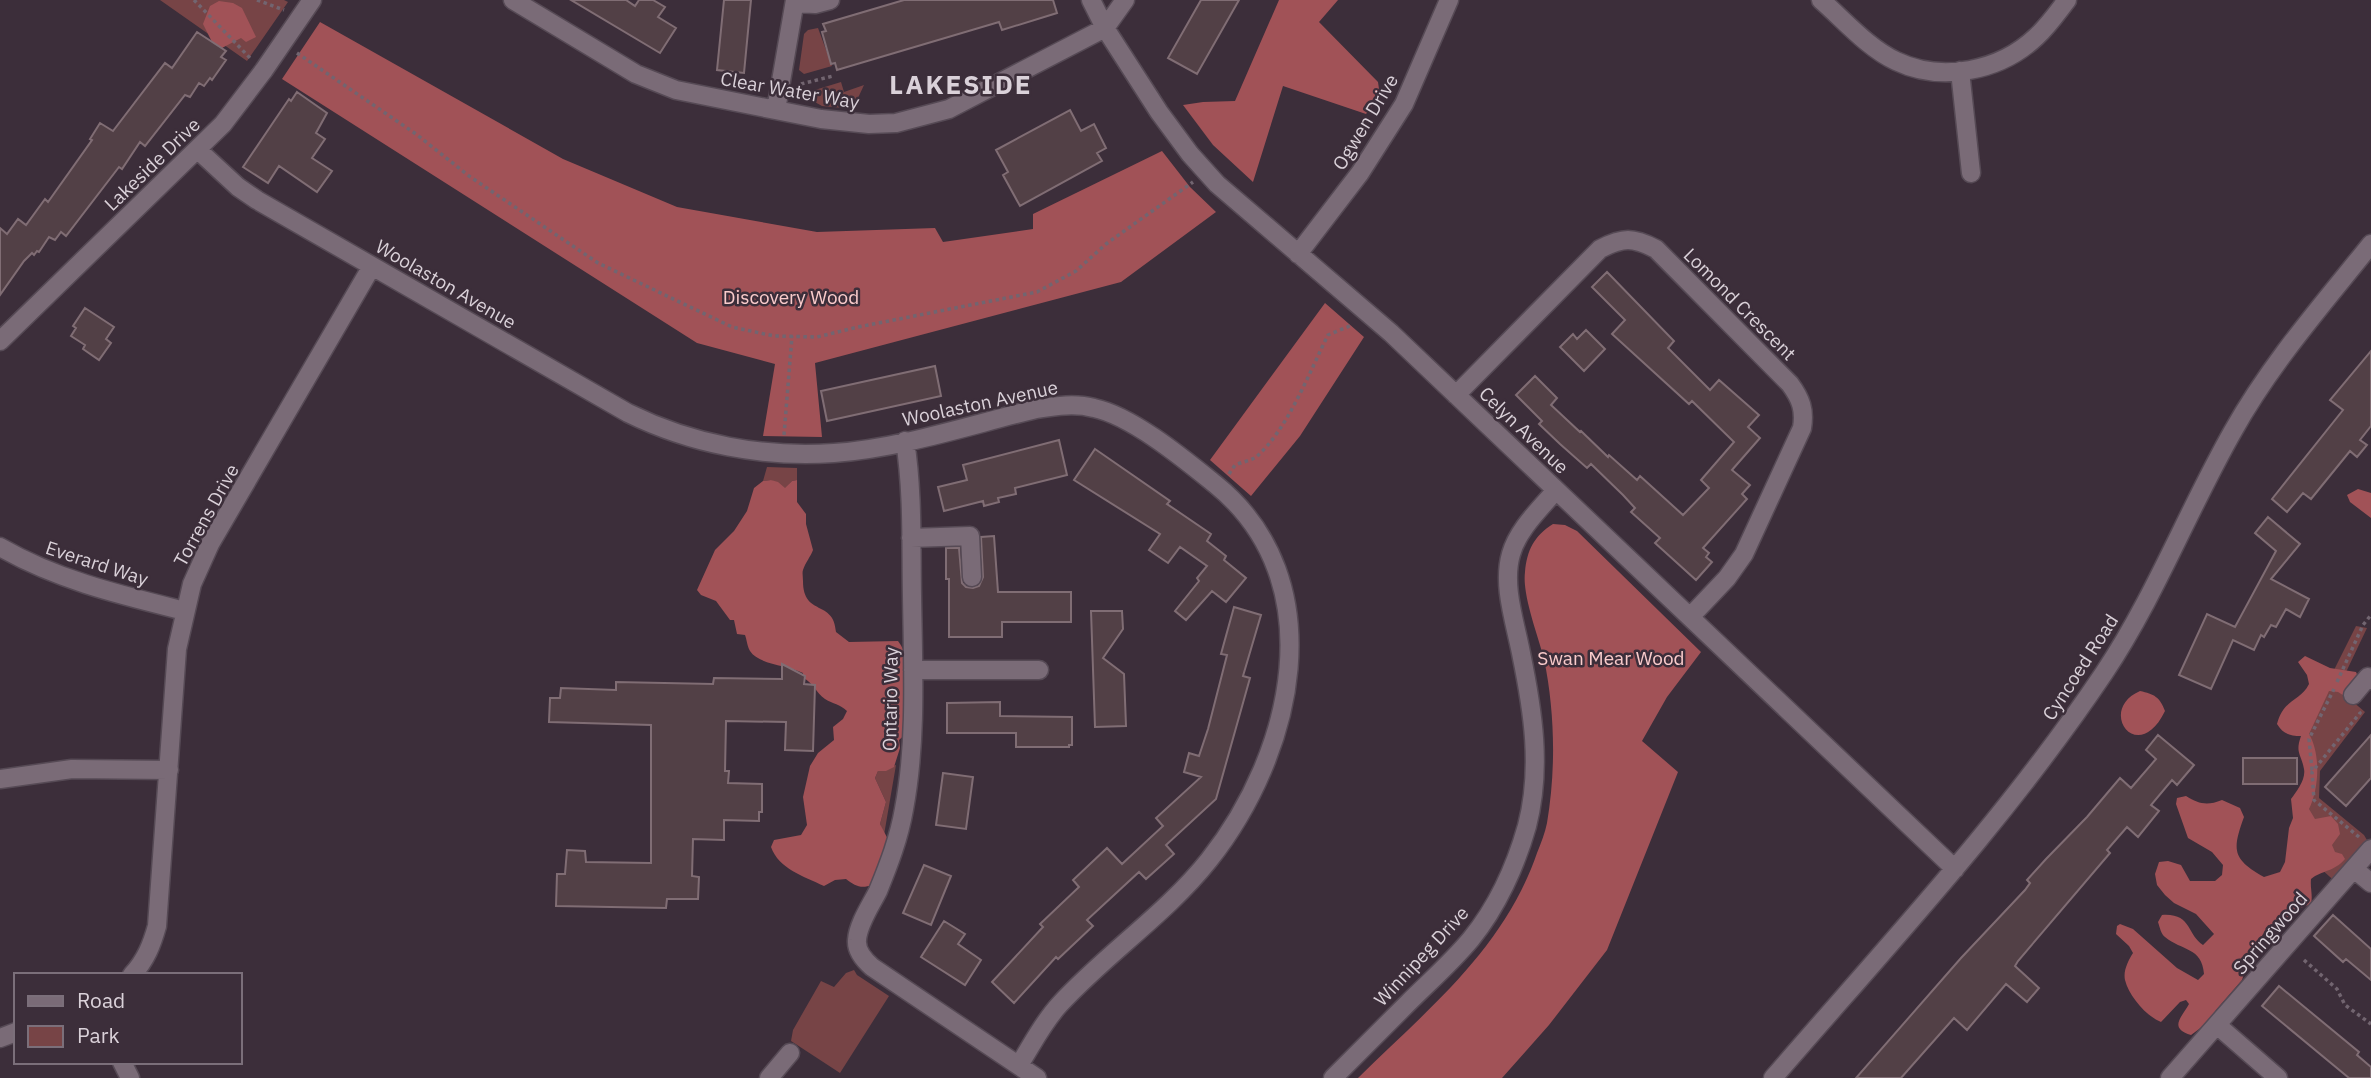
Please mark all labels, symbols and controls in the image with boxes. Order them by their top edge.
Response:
street label: Clear Water Way [719,66,862,114]
district label: LAKESIDE [889,67,1033,101]
street label: Ogwen Drive [1327,70,1403,174]
street label: Lakeside Drive [99,112,205,216]
street label: Woolaston Avenue [371,234,521,334]
street label: Lomond Crescent [1679,243,1801,365]
park label: Discovery Wood [723,285,859,309]
street label: Woolaston Avenue [900,375,1060,431]
street label: Celyn Avenue [1474,381,1574,479]
street label: Torrens Drive [168,460,244,570]
street label: Everard Way [43,535,152,591]
street label: Cyncoed Road [2037,609,2123,725]
street label: Ontario Way [877,646,903,751]
park label: Swan Mear Wood [1537,646,1685,670]
street label: Springwood [2228,887,2312,979]
street label: Winnipeg Drive [1369,901,1473,1011]
legend [14,973,242,1064]
text: Road [77,986,125,1014]
text: Park [77,1021,120,1049]

